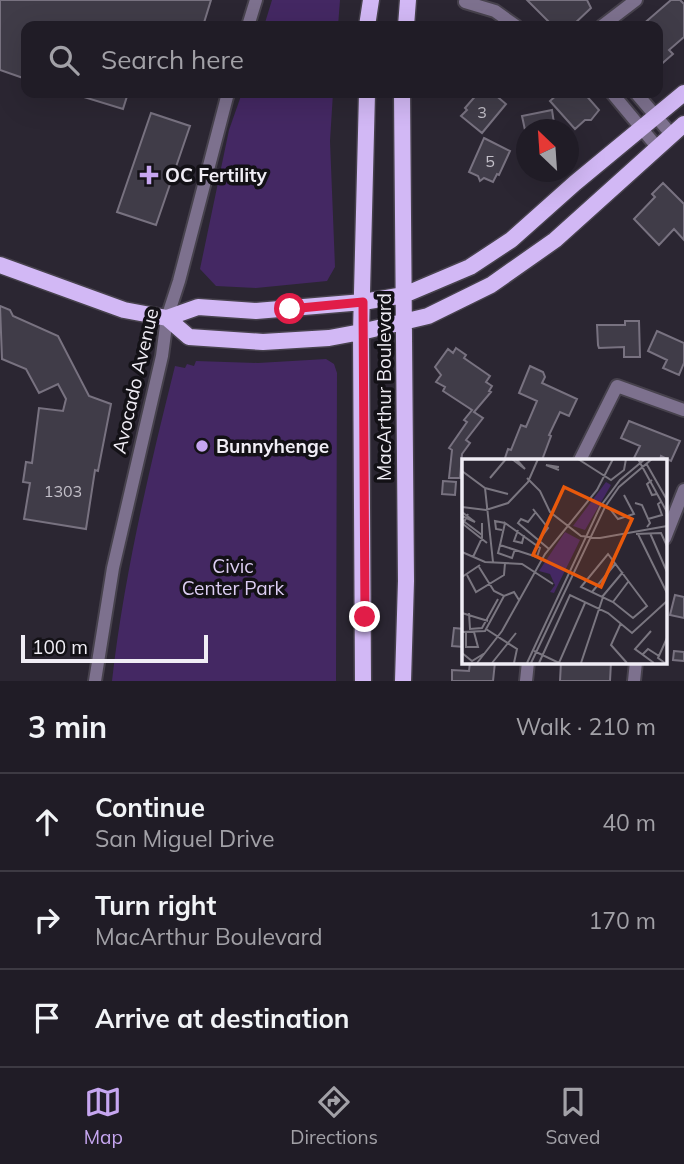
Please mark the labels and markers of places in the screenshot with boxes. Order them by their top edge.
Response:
place label: OC Fertility [165,163,268,187]
marker: OC Fertility [139,165,159,185]
place label: Bunnyhenge [216,434,329,458]
marker: Bunnyhenge [194,438,210,454]

